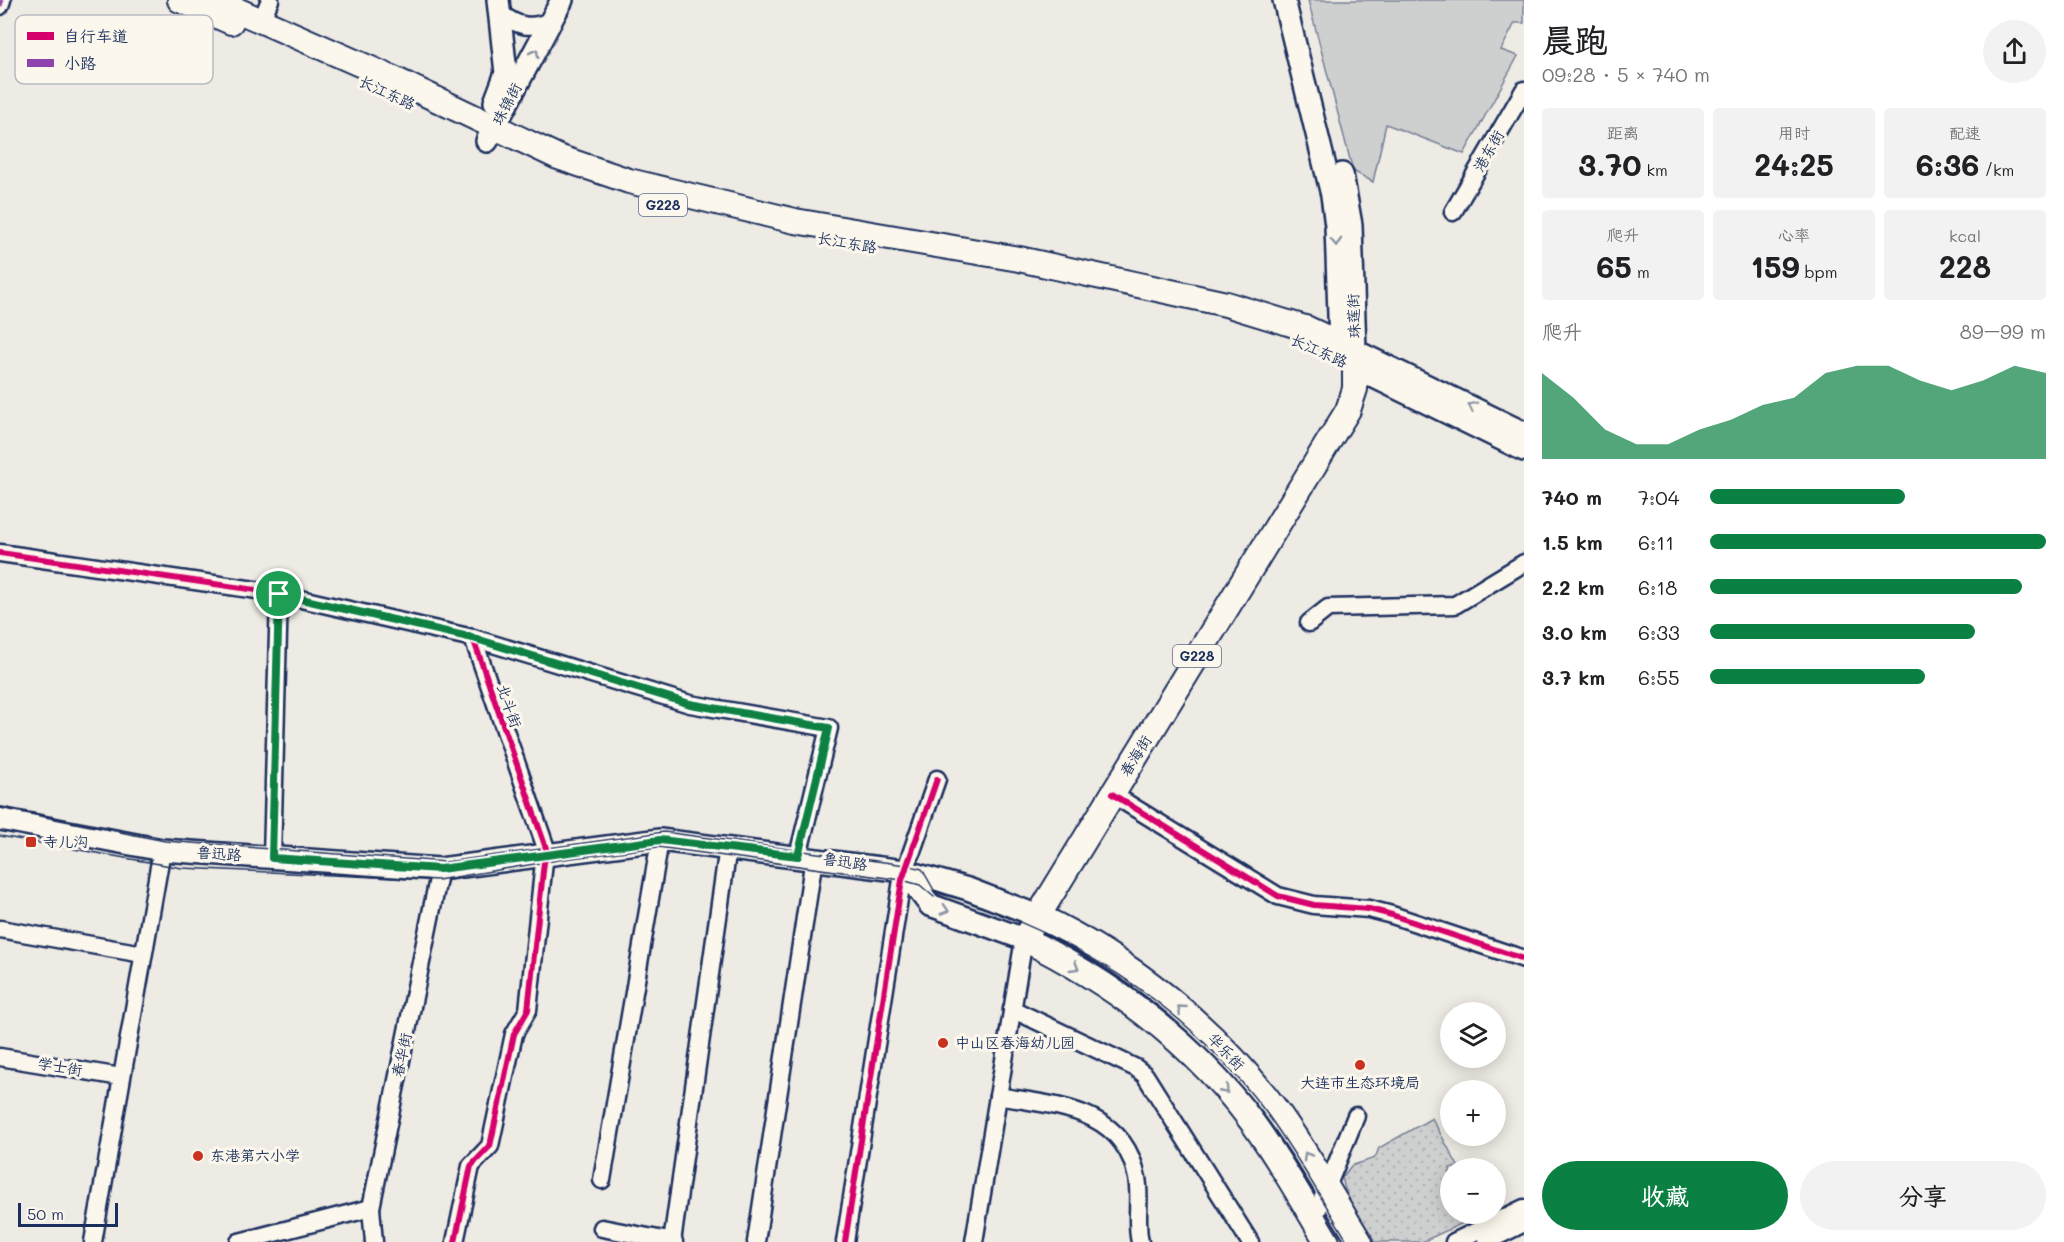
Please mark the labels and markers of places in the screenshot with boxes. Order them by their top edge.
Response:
pin [253,568,304,619]
place label: 寺儿沟 [43,831,88,851]
marker: 寺儿沟 [24,835,38,849]
place label: 中山区春海幼儿园 [955,1032,1075,1052]
marker: 中山区春海幼儿园 [936,1036,950,1050]
marker: 大连市生态环境局 [1353,1058,1367,1072]
place label: 大连市生态环境局 [1300,1072,1420,1092]
place label: 东港第六小学 [210,1145,300,1165]
marker: 东港第六小学 [191,1149,205,1163]

